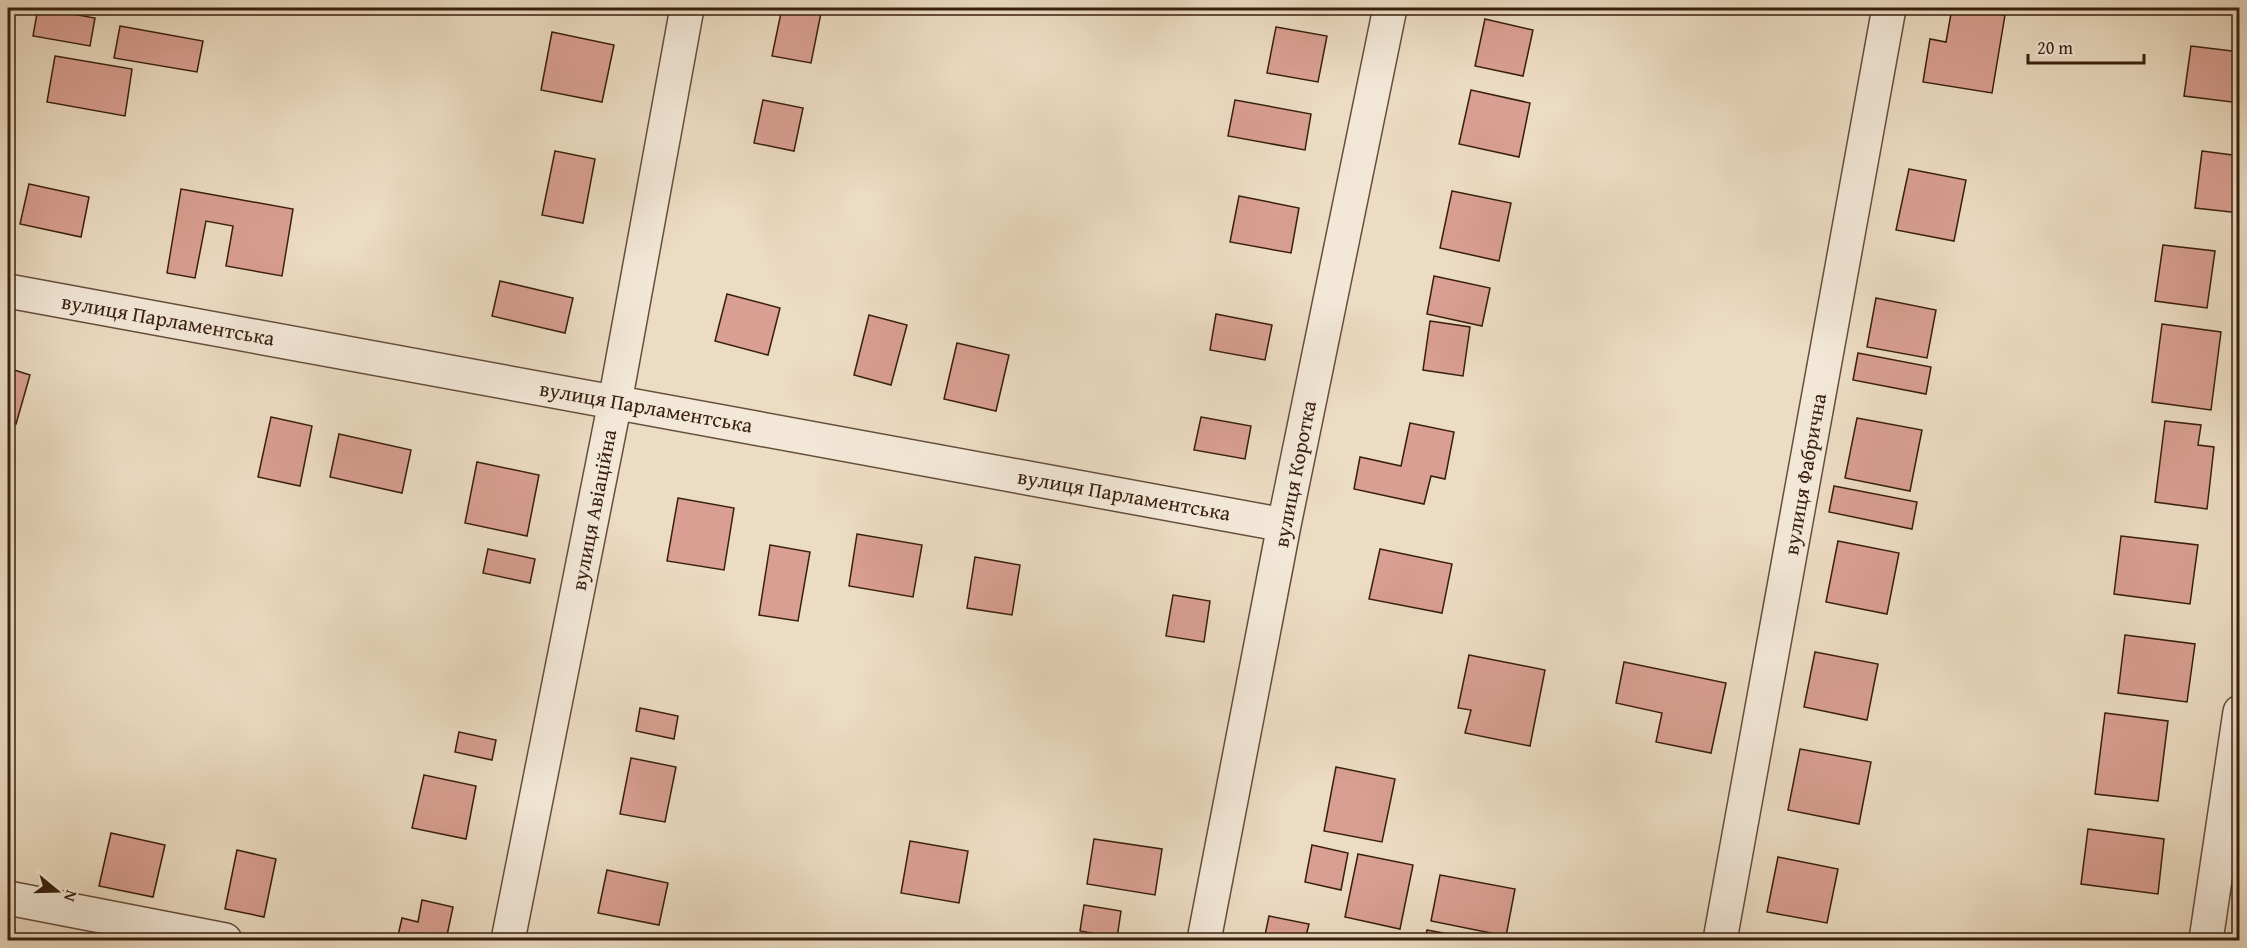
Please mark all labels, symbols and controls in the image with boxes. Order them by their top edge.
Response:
scale bar [2028,27,2144,65]
text: 20 m [2037,34,2073,61]
street label: вулиця Парламентська [59,285,277,354]
street label: вулиця Парламентська [537,372,755,441]
street label: вулиця Фабрична [1775,391,1834,557]
street label: вулиця Коротка [1265,398,1324,550]
street label: вулиця Авіаційна [563,427,624,593]
street label: вулиця Парламентська [1015,460,1233,529]
north arrow [27,861,87,921]
text: N [58,887,84,905]

